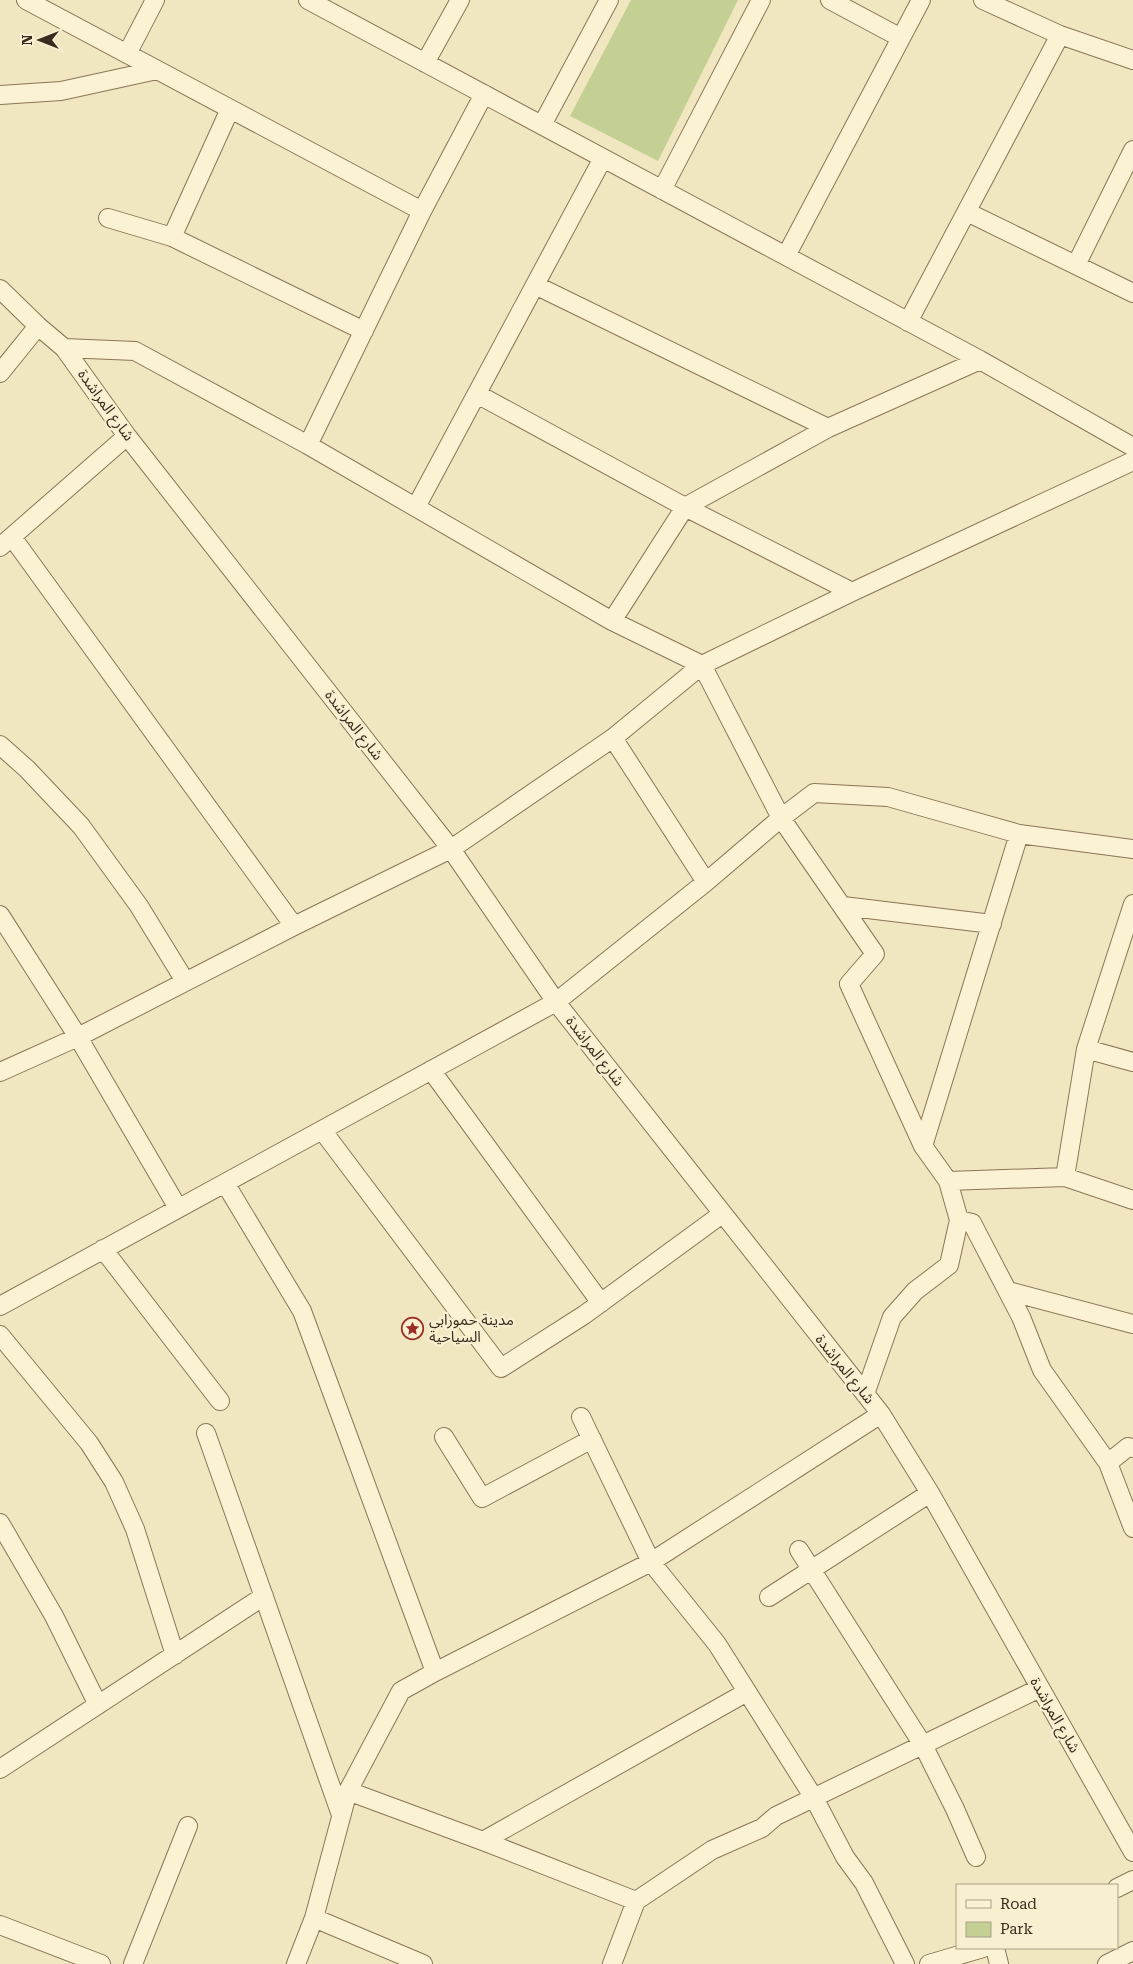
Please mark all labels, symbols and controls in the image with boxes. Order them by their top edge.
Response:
north arrow [15,15,65,65]
text: N [19,34,35,45]
street label: شارع المراشدة [72,366,138,446]
street label: شارع المراشدة [319,686,387,766]
street label: شارع المراشدة [560,1012,628,1092]
place label: مدينة حمورابي السياحية [429,1311,514,1346]
place icon: مدينة حمورابي السياحية [401,1317,425,1341]
street label: شارع المراشدة [809,1331,879,1409]
street label: شارع المراشدة [1024,1674,1084,1758]
legend [956,1884,1118,1949]
text: Road [1000,1895,1037,1913]
text: Park [1000,1920,1034,1938]

